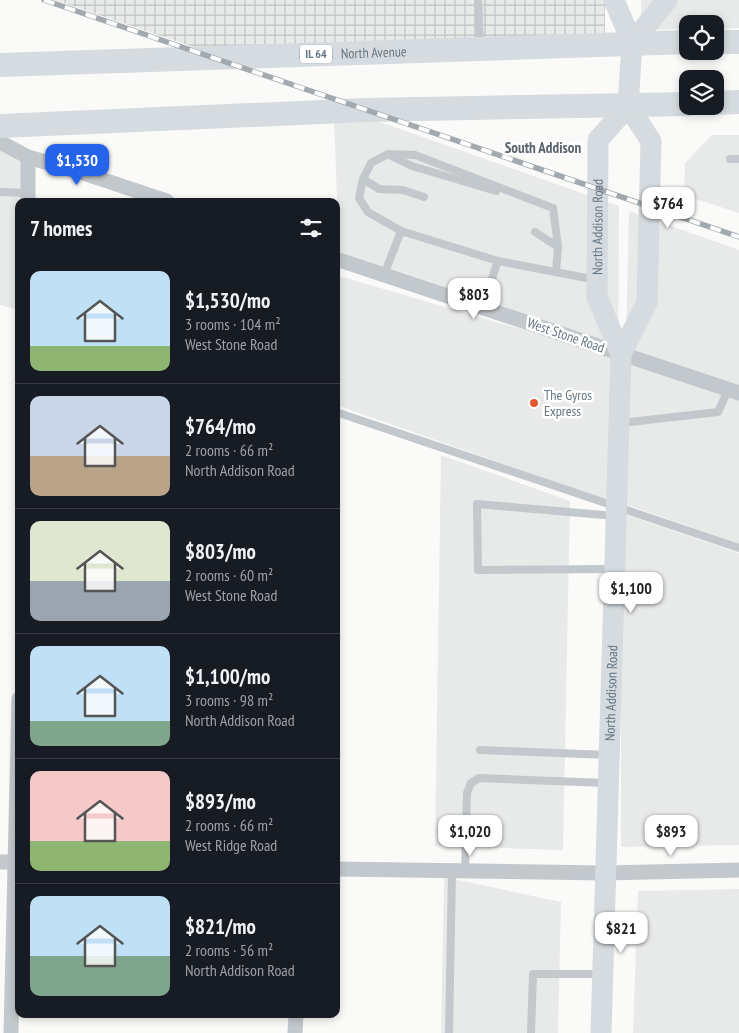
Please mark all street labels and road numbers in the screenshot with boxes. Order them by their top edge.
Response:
street label: North Avenue [341,42,407,63]
road number: IL 64 [300,44,332,64]
street label: North Addison Road [588,179,607,275]
street label: West Stone Road [525,313,607,357]
street label: North Addison Road [601,645,621,741]

